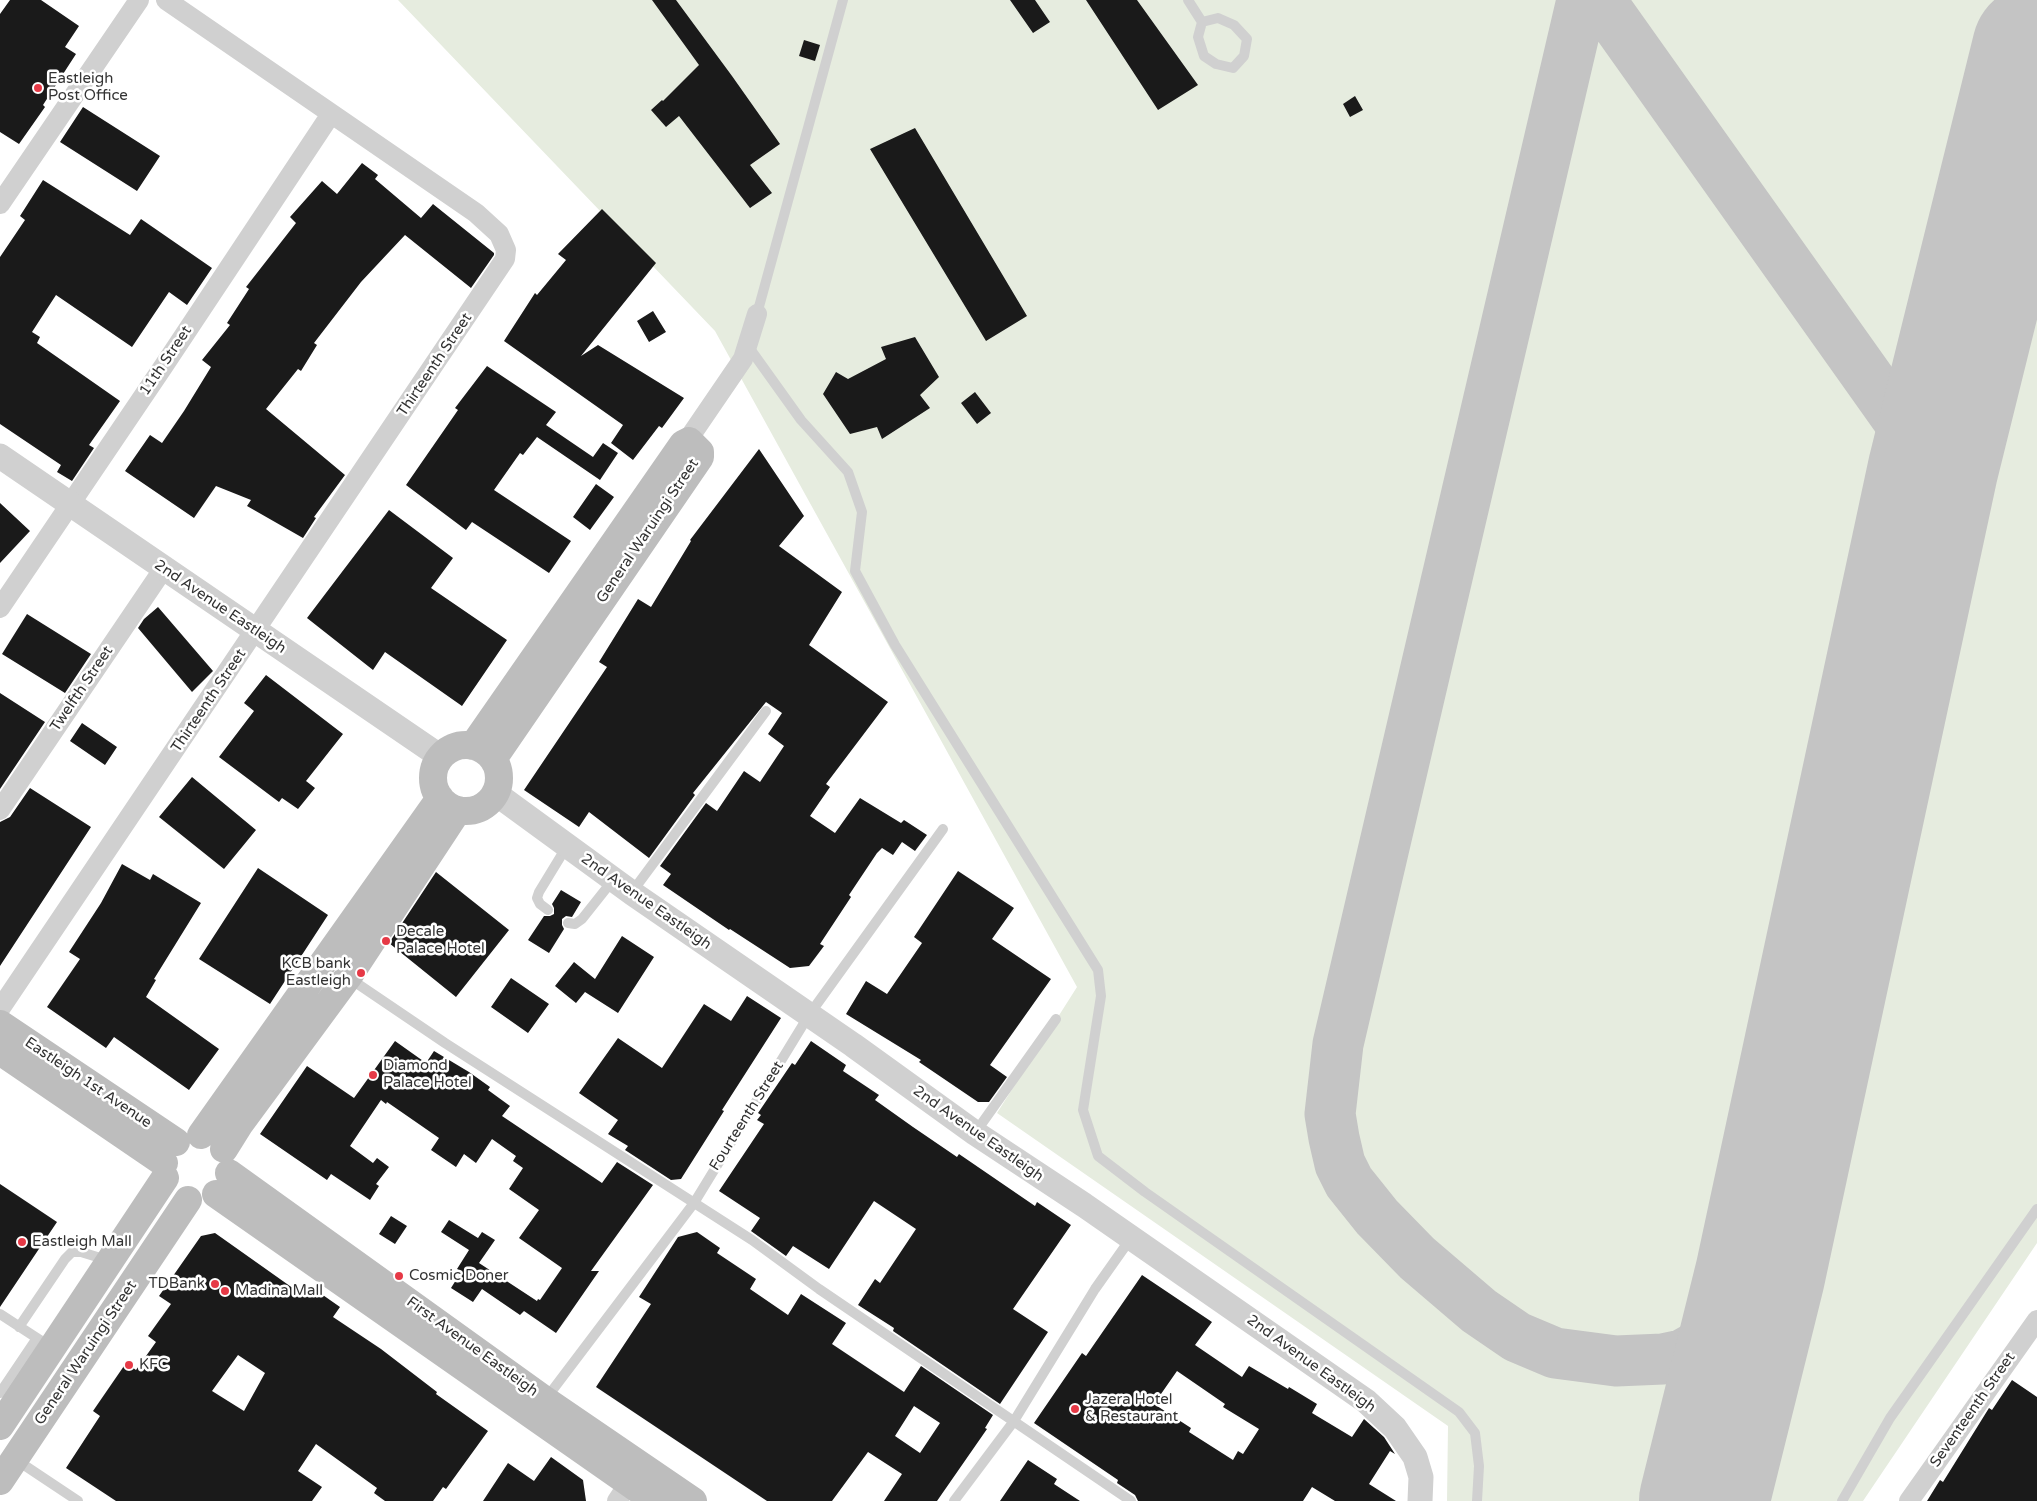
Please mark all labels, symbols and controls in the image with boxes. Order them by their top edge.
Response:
place label: Eastleigh Post Office [48,70,128,105]
marker: Eastleigh Post Office [32,82,44,94]
street label: Thirteenth Street [394,310,476,420]
street label: 11th Street [136,323,196,399]
street label: General Waruingi Street [593,456,703,606]
street label: 2nd Avenue Eastleigh [151,556,289,658]
street label: Twelfth Street [47,643,117,735]
street label: Thirteenth Street [168,646,250,756]
street label: 2nd Avenue Eastleigh [577,850,715,954]
place label: Decale Palace Hotel [396,923,485,958]
marker: Decale Palace Hotel [380,935,392,947]
place label: KCB bank Eastleigh [281,955,351,990]
marker: KCB bank Eastleigh [355,967,367,979]
street label: Eastleigh 1st Avenue [21,1034,155,1132]
place label: Diamond Palace Hotel [383,1057,472,1092]
street label: Fourteenth Street [706,1058,788,1174]
marker: Diamond Palace Hotel [367,1069,379,1081]
street label: 2nd Avenue Eastleigh [909,1082,1047,1186]
place label: Eastleigh Mall [32,1233,132,1251]
marker: Eastleigh Mall [16,1236,28,1248]
place label: Cosmic Doner [409,1267,508,1285]
marker: Cosmic Doner [393,1270,405,1282]
place label: TDBank [148,1275,205,1293]
street label: General Waruingi Street [31,1278,141,1428]
marker: TDBank [209,1278,221,1290]
place label: Madina Mall [235,1282,323,1300]
marker: Madina Mall [219,1285,231,1297]
street label: First Avenue Eastleigh [403,1293,541,1401]
street label: 2nd Avenue Eastleigh [1243,1311,1379,1417]
street label: Seventeenth Street [1927,1349,2019,1471]
place label: KFC [139,1356,168,1374]
marker: KFC [123,1359,135,1371]
place label: Jazera Hotel & Restaurant [1085,1391,1178,1426]
marker: Jazera Hotel & Restaurant [1069,1403,1081,1415]

